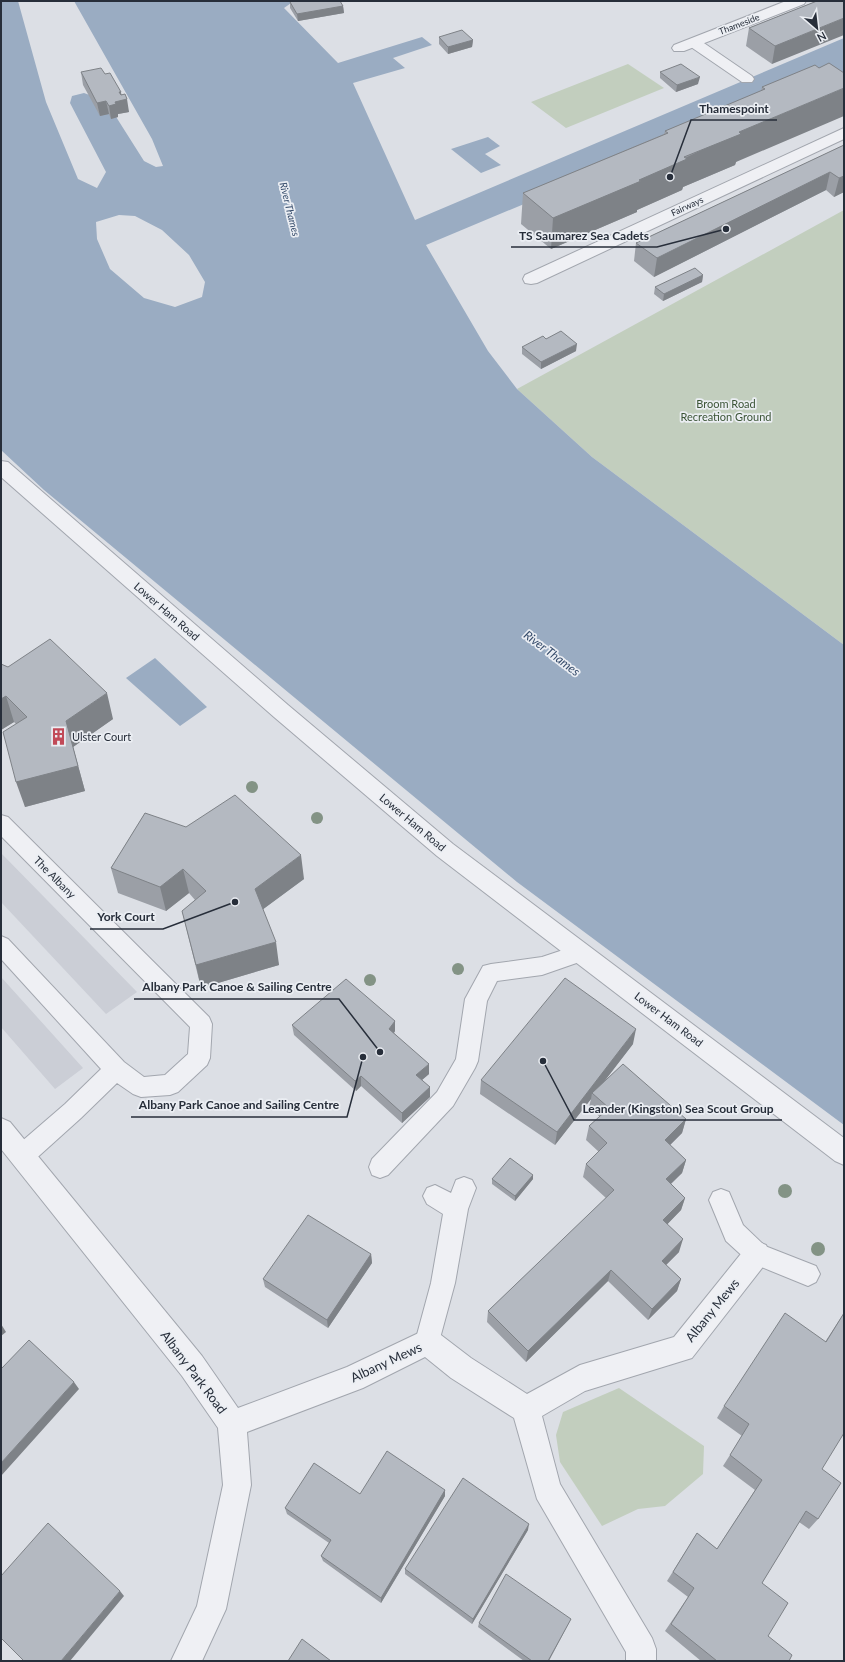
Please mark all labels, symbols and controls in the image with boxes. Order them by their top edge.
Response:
north arrow [797,8,837,48]
street label: Thameside [717,11,761,37]
text: N [815,30,829,45]
callout: Thamespoint [691,96,777,120]
text: Thamespoint [699,101,769,116]
water label: River Thames [277,181,303,237]
street label: Fairways [669,194,705,218]
callout: TS Saumarez Sea Cadets [511,223,657,247]
text: TS Saumarez Sea Cadets [519,228,649,243]
park label: Broom Road Recreation Ground [681,397,771,423]
street label: Lower Ham Road [132,579,202,643]
water label: River Thames [521,627,583,679]
building icon: Ulster Court [49,726,69,746]
place label: Ulster Court [72,730,131,743]
street label: Lower Ham Road [377,791,449,853]
street label: The Albany [31,853,79,901]
callout: York Court [90,905,163,929]
text: York Court [96,909,155,924]
callout: Albany Park Canoe & Sailing Centre [134,975,339,999]
text: Albany Park Canoe & Sailing Centre [141,979,332,994]
street label: Lower Ham Road [632,989,706,1049]
callout: Albany Park Canoe and Sailing Centre [131,1093,347,1117]
callout: Leander (Kingston) Sea Scout Group [574,1096,782,1120]
text: Albany Park Canoe and Sailing Centre [138,1097,340,1112]
text: Leander (Kingston) Sea Scout Group [582,1101,774,1116]
street label: Albany Mews [682,1275,743,1345]
street label: Albany Park Road [158,1327,230,1417]
street label: Albany Mews [348,1338,425,1385]

